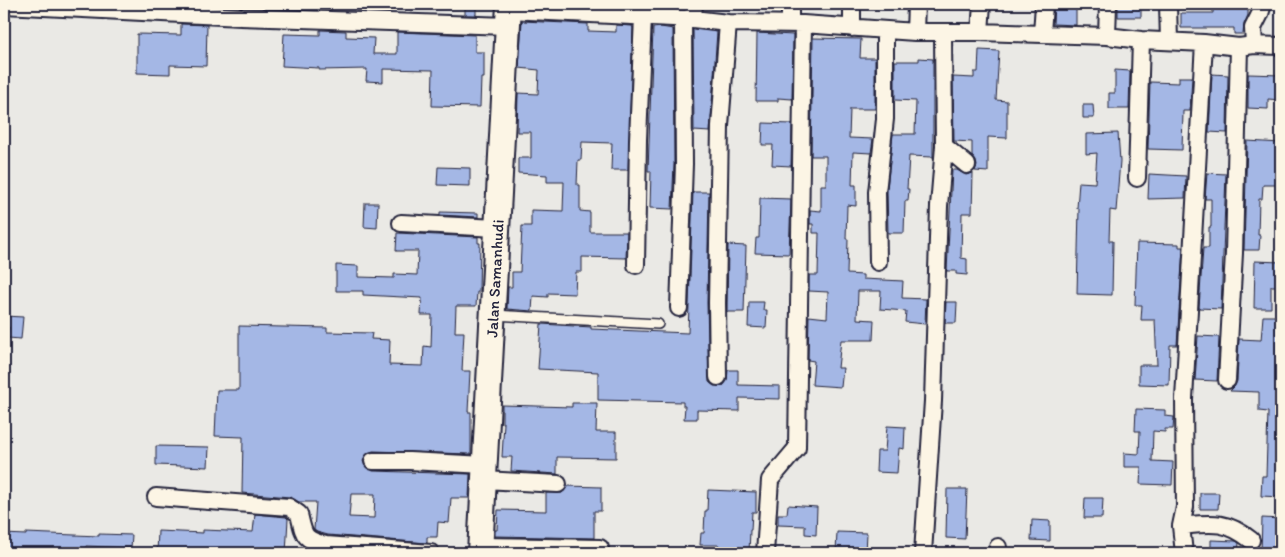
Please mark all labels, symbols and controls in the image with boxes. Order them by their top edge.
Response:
street label: Jalan Samanhudi [482,219,508,338]

